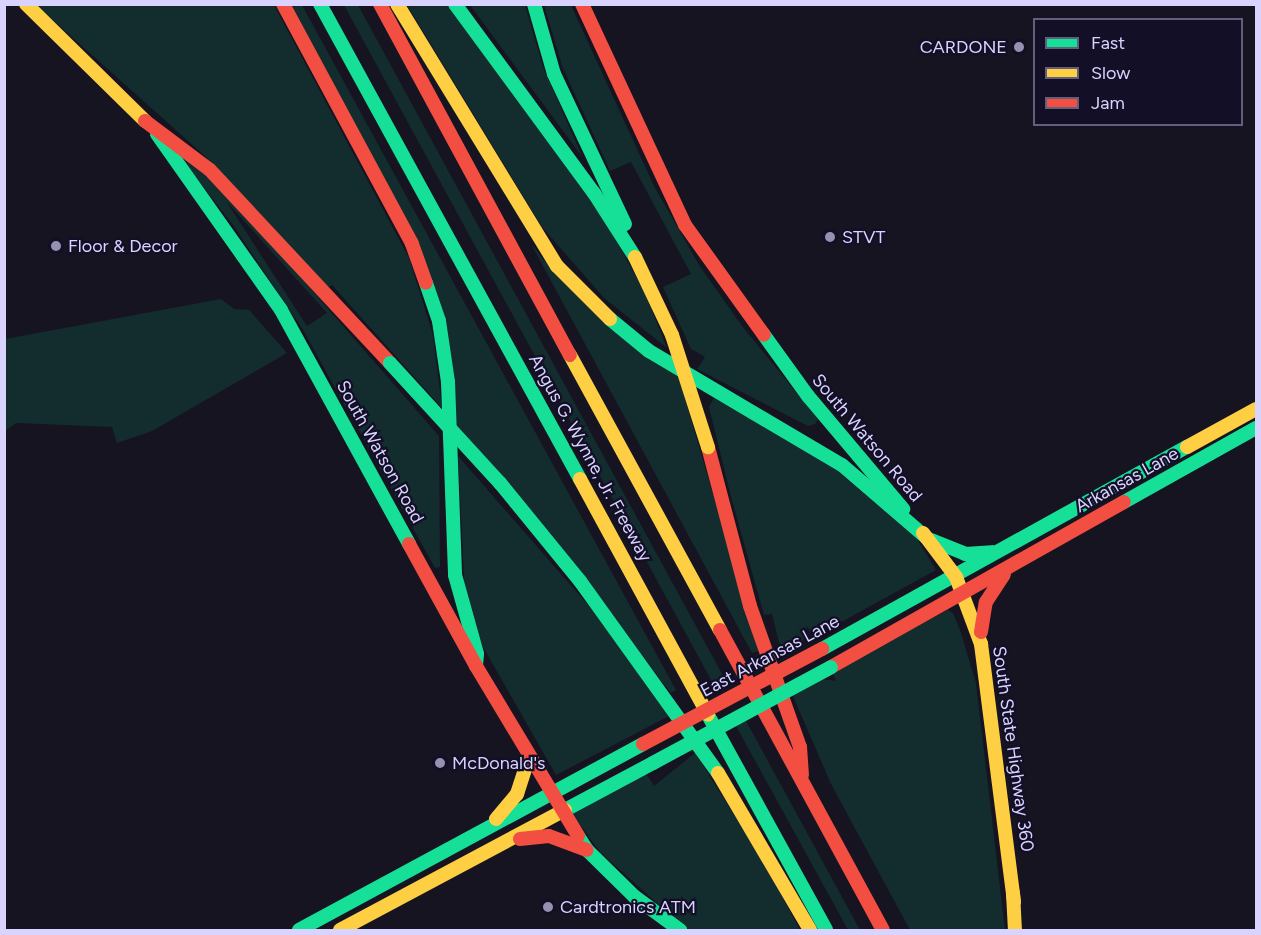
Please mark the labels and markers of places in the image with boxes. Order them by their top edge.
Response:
place label: CARDONE [920,36,1007,58]
marker: CARDONE [1012,40,1026,54]
place label: STVT [842,226,885,248]
marker: STVT [823,230,837,244]
place label: Floor & Decor [68,235,178,257]
marker: Floor & Decor [49,239,63,253]
place label: McDonald's [452,752,546,774]
marker: McDonald's [433,756,447,770]
place label: Cardtronics ATM [560,896,696,918]
marker: Cardtronics ATM [541,900,555,914]

